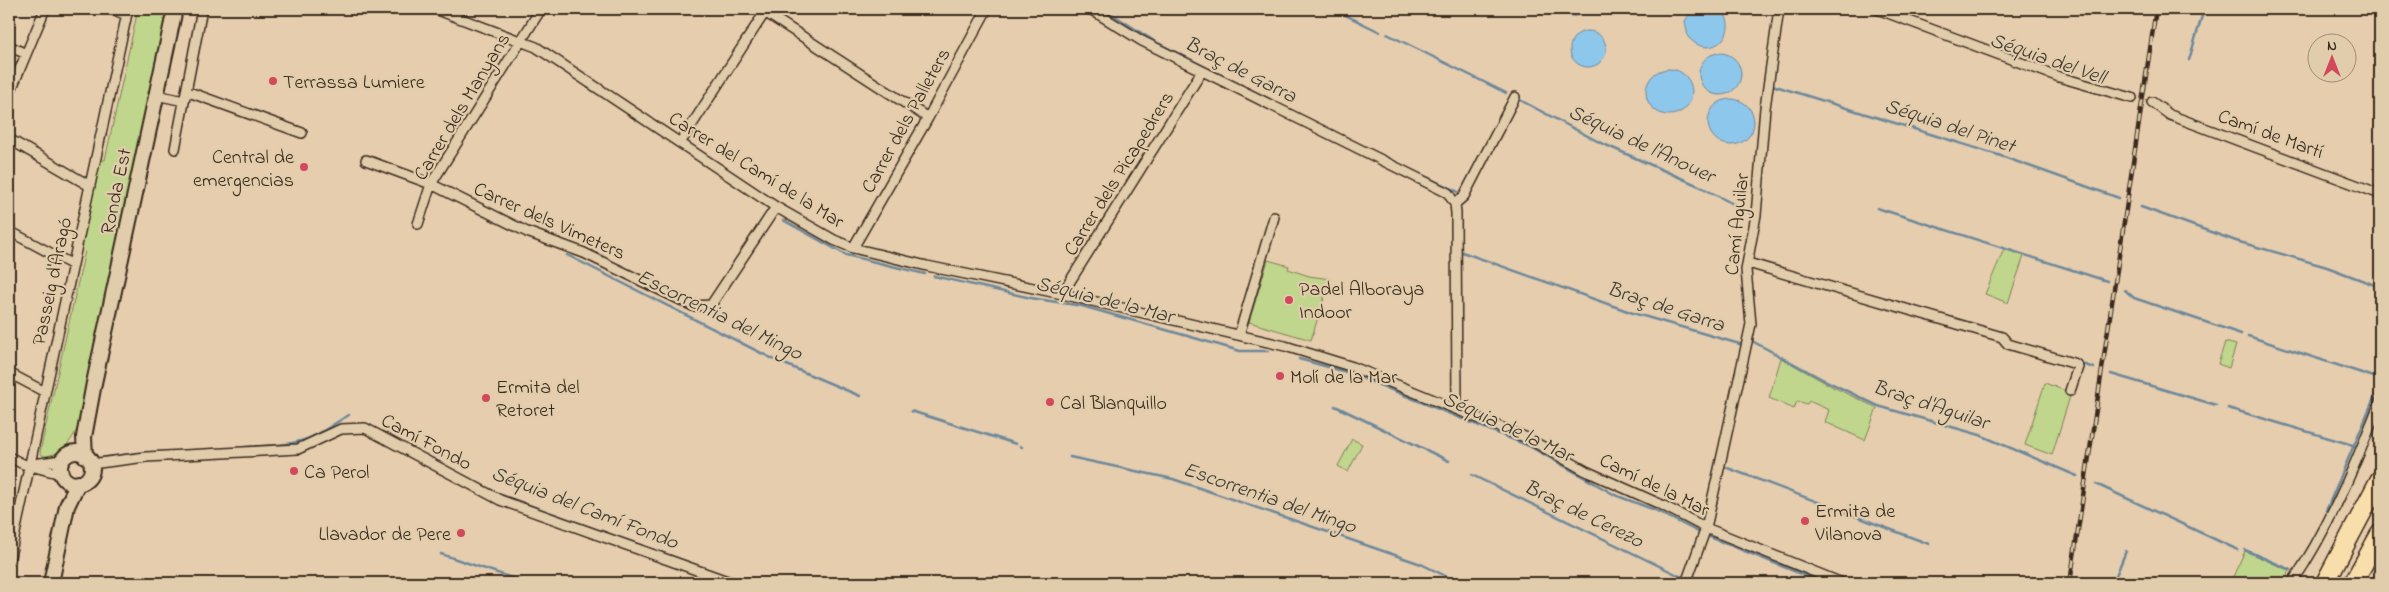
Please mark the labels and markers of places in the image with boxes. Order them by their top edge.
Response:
place label: Terrassa Lumiere [283,69,425,98]
marker: Terrassa Lumiere [267,75,279,87]
place label: Central de emergencias [193,144,294,197]
marker: Central de emergencias [298,161,310,173]
place label: Padel Alboraya Indoor [1299,276,1424,328]
marker: Padel Alboraya Indoor [1283,294,1295,306]
place label: Molí de la Mar [1290,364,1398,393]
marker: Molí de la Mar [1274,370,1286,382]
place label: Ermita del Retoret [496,374,580,426]
place label: Cal Blanquillo [1060,390,1167,419]
marker: Ermita del Retoret [480,392,492,404]
marker: Cal Blanquillo [1044,396,1056,408]
place label: Ca Perol [304,459,369,488]
marker: Ca Perol [288,465,300,477]
place label: Ermita de Vilanova [1814,498,1895,550]
marker: Ermita de Vilanova [1799,515,1811,527]
place label: Llavador de Pere [318,521,451,550]
marker: Llavador de Pere [455,527,467,539]

